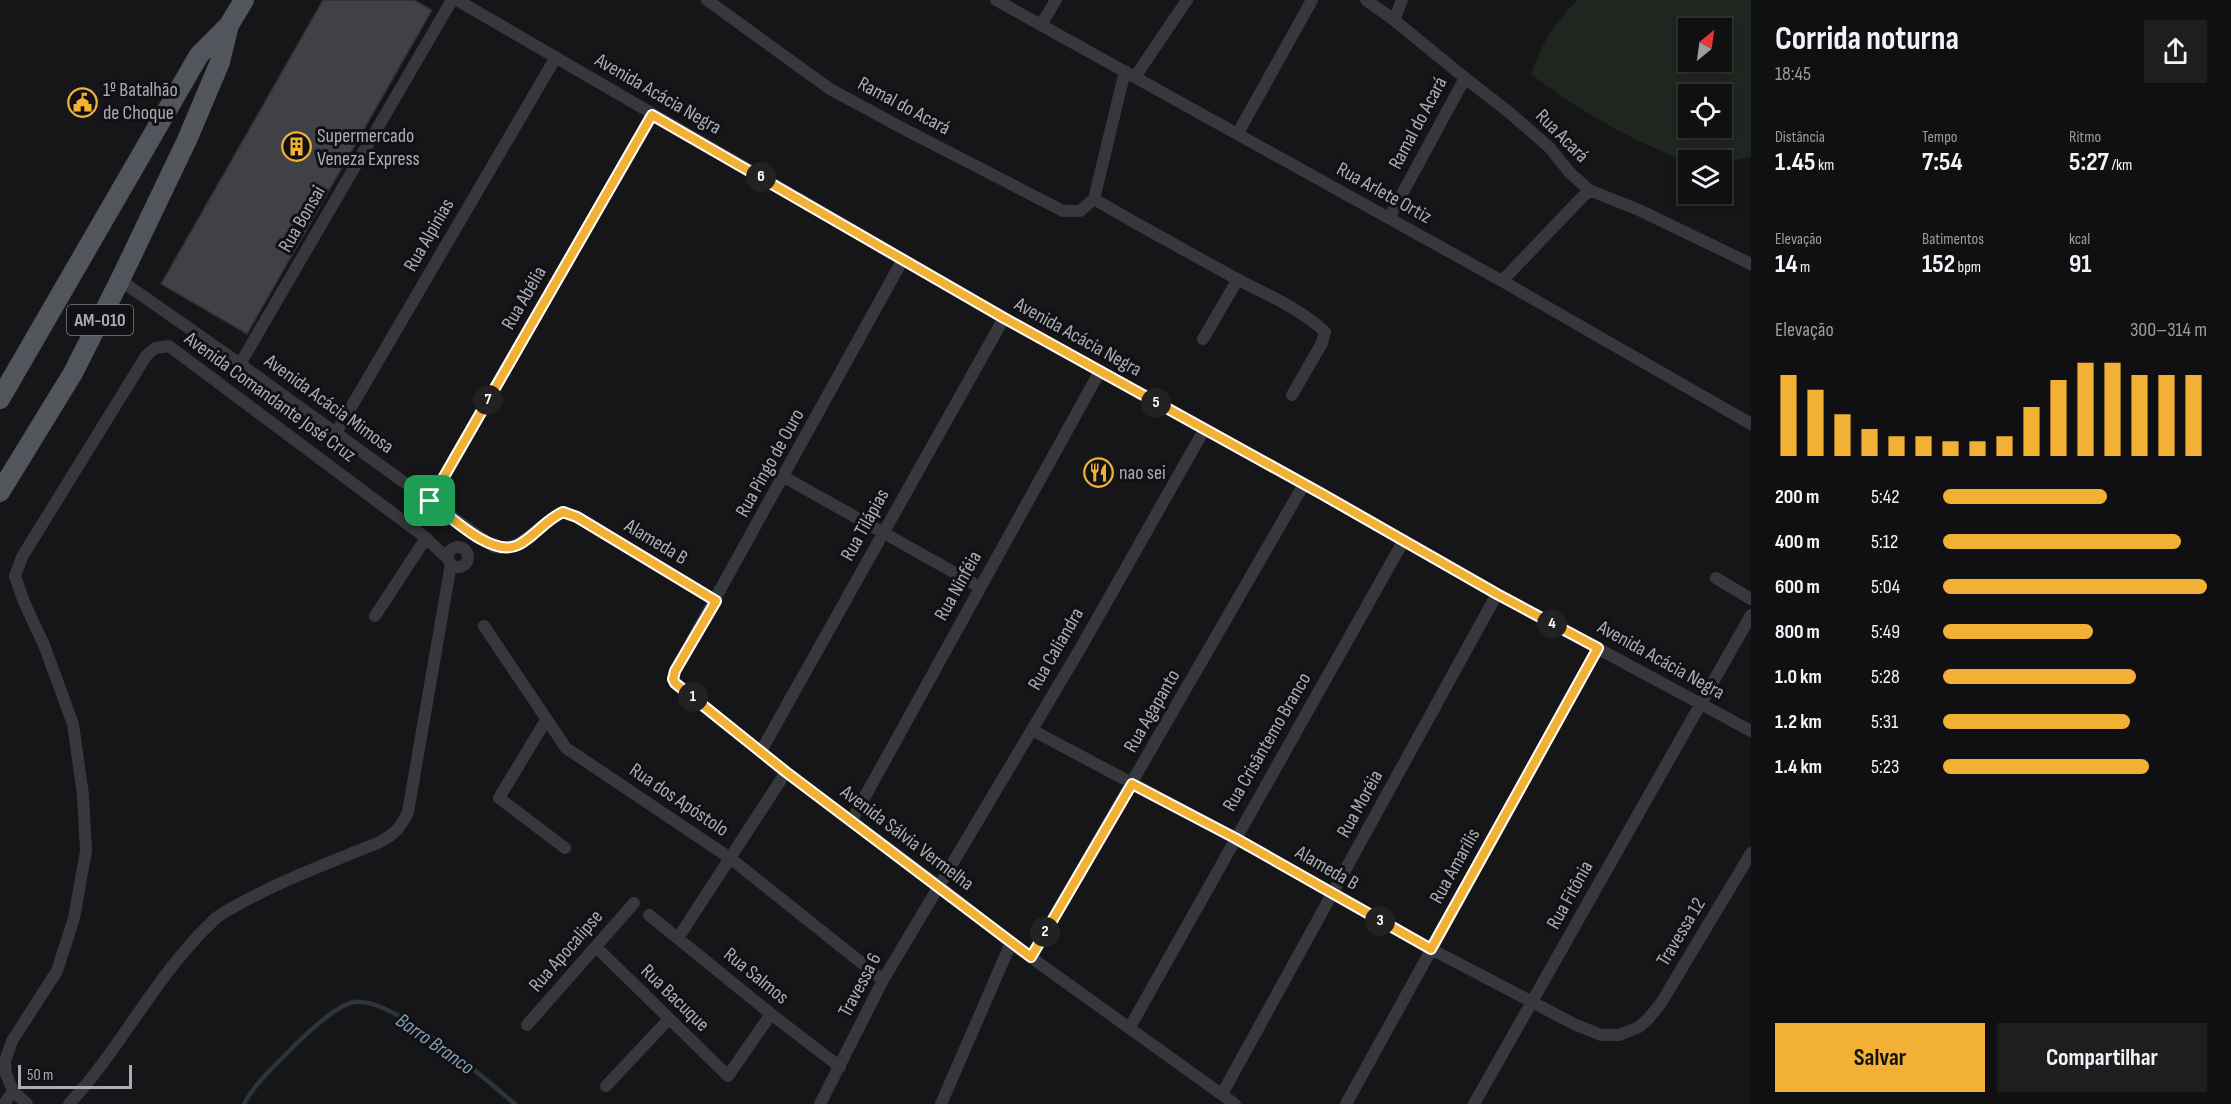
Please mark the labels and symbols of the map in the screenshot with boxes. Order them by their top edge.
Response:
north arrow [1678,18,1732,72]
street label: Avenida Acácia Negra [590,48,725,140]
street label: Ramal do Acará [854,72,954,140]
street label: Ramal do Acará [1384,73,1452,173]
place label: 1º Batalhão de Choque [103,78,178,125]
public building icon: 1º Batalhão de Choque [66,86,98,118]
street label: Rua Acará [1530,104,1594,168]
place label: Supermercado Veneza Express [317,124,420,171]
building icon: Supermercado Veneza Express [280,131,312,163]
street label: Rua Arlete Ortiz [1332,157,1436,229]
pin: 6 [746,162,776,192]
street label: Rua Bonsai [273,181,331,257]
street label: Rua Alpinias [399,194,459,276]
street label: Rua Abélia [496,262,552,334]
street label: Avenida Acácia Negra [1009,292,1146,382]
road number: AM-010 [67,305,133,335]
street label: Avenida Comandante José Cruz [179,326,360,467]
street label: Avenida Acácia Mimosa [259,348,398,459]
pin: 7 [473,385,503,415]
pin: 5 [1141,388,1171,418]
street label: Rua Pingo de Ouro [730,405,810,521]
restaurant icon: nao sei [1082,457,1114,489]
place label: nao sei [1119,461,1166,485]
pin [404,475,455,526]
street label: Rua Tilápias [835,485,895,565]
street label: Alameda B [619,513,692,570]
street label: Rua Ninféia [929,547,987,625]
street label: Rua Caliandra [1023,604,1089,694]
pin: 4 [1537,609,1567,639]
street label: Avenida Acácia Negra [1592,615,1729,705]
street label: Rua Agapanto [1119,665,1185,757]
street label: Rua Crisântemo Branco [1218,668,1316,816]
pin: 1 [678,682,708,712]
street label: Rua dos Apóstolo [625,758,733,842]
street label: Rua Moréia [1332,766,1388,842]
street label: Avenida Sálvia Vermelha [835,779,978,896]
street label: Rua Amarílis [1425,824,1485,908]
street label: Alameda B [1290,840,1363,896]
street label: Rua Fitônia [1541,857,1599,933]
street label: Travessa 12 [1651,893,1711,971]
street label: Rua Apocalipse [524,905,608,997]
pin: 3 [1365,906,1395,936]
pin: 2 [1030,917,1060,947]
street label: Rua Salmos [719,943,793,1009]
street label: Travessa 6 [833,949,887,1021]
street label: Rua Bacuque [636,959,714,1037]
water label: Barro Branco [391,1008,479,1080]
scale bar [18,1062,132,1090]

